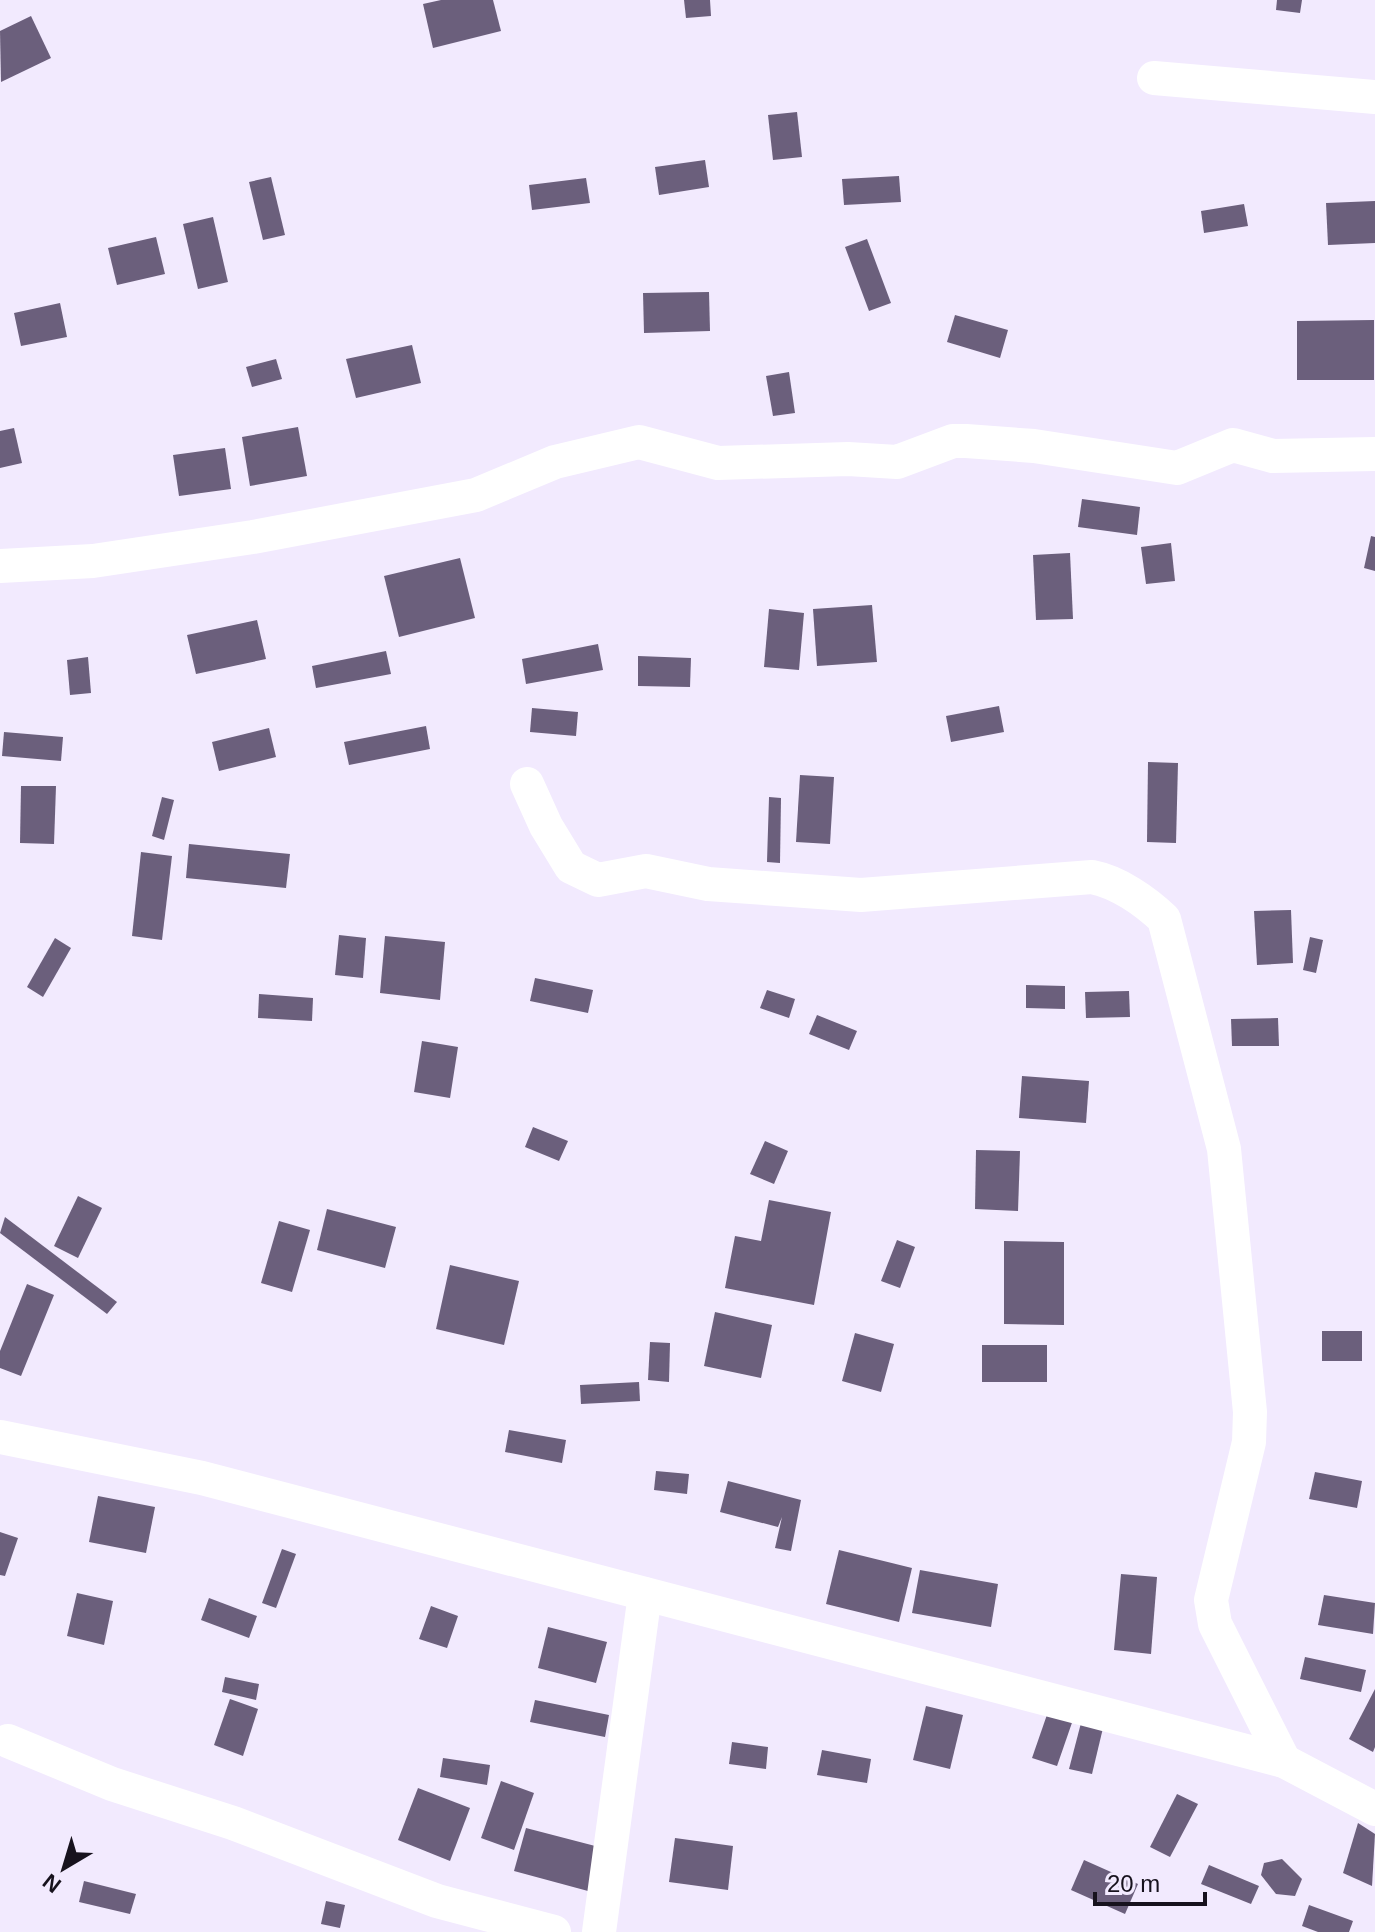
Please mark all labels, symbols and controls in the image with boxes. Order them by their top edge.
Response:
north arrow [24,1828,104,1908]
scale bar [1095,1856,1205,1906]
text: N [38,1869,66,1898]
text: 20 m [1107,1870,1160,1897]

